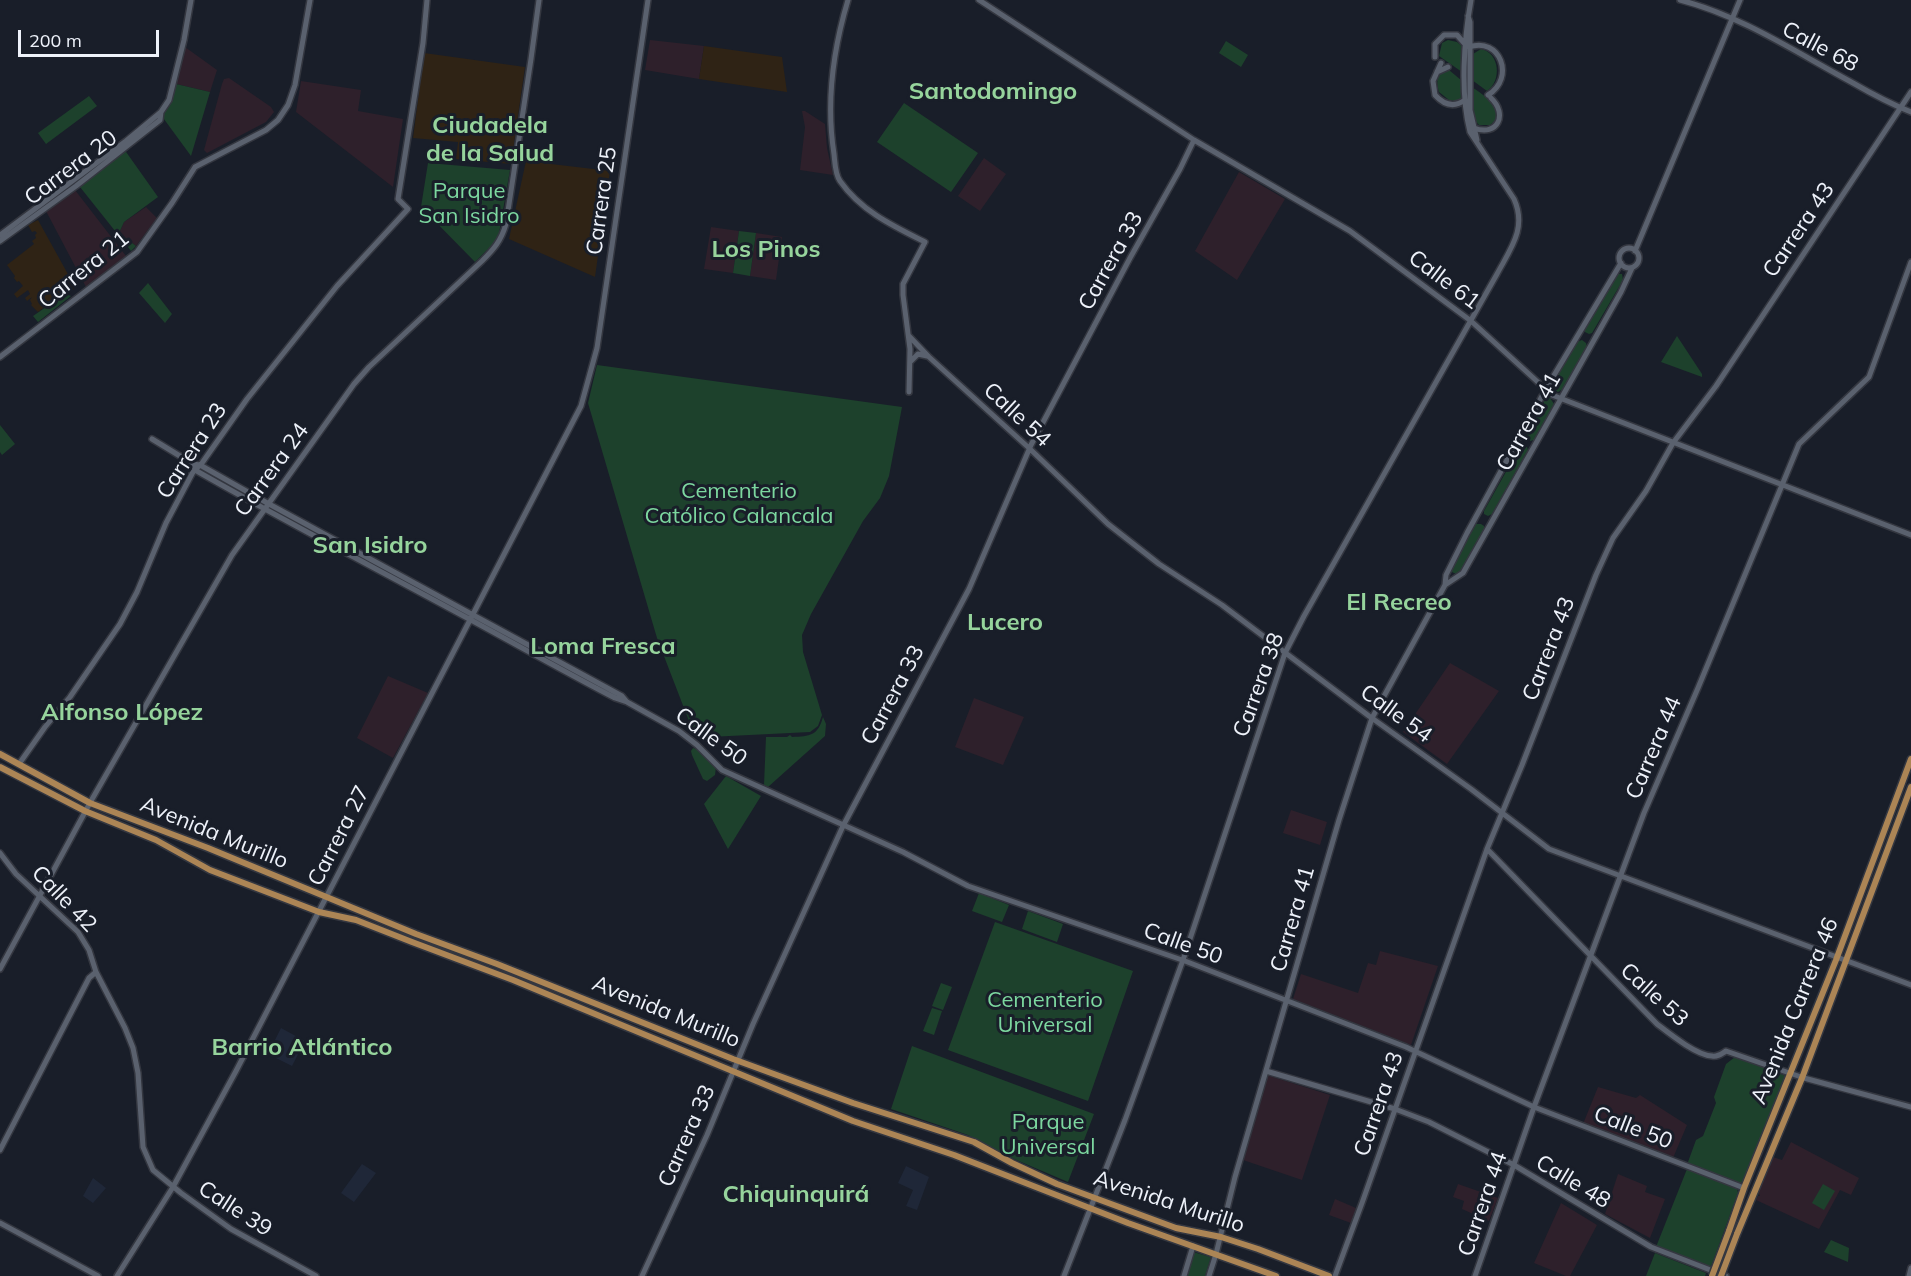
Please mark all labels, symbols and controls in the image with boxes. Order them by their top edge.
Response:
street label: Calle 68 [1777,16,1863,78]
scale bar [21,18,162,56]
text: 200 m [29,29,82,52]
district label: Santodomingo [909,78,1077,106]
district label: Ciudadela de la Salud [426,112,554,168]
street label: Carrera 20 [20,125,122,211]
street label: Carrera 25 [581,145,623,257]
street label: Carrera 43 [1758,177,1840,283]
park label: Parque San Isidro [419,178,519,230]
street label: Carrera 33 [1073,207,1149,315]
street label: Carrera 21 [33,225,135,315]
district label: Los Pinos [711,236,821,264]
street label: Calle 61 [1403,245,1485,315]
street label: Carrera 41 [1491,368,1567,476]
street label: Calle 54 [978,377,1056,453]
street label: Carrera 23 [151,398,233,504]
street label: Carrera 24 [229,418,315,522]
park label: Cementerio Católico Calancala [644,478,834,530]
district label: San Isidro [313,532,427,560]
district label: El Recreo [1346,589,1452,617]
street label: Carrera 43 [1517,593,1581,705]
district label: Lucero [967,609,1043,637]
street label: Carrera 38 [1228,629,1290,741]
district label: Loma Fresca [530,633,676,661]
street label: Carrera 33 [856,641,930,749]
street label: Calle 54 [1355,679,1437,749]
street label: Carrera 44 [1621,693,1687,803]
district label: Alfonso López [41,699,203,727]
street label: Calle 50 [670,702,752,772]
street label: Carrera 27 [303,781,375,891]
street label: Avenida Murillo [136,791,292,875]
street label: Calle 42 [26,860,102,938]
street label: Carrera 41 [1265,863,1321,975]
street label: Avenida Carrera 46 [1746,914,1844,1108]
street label: Calle 50 [1140,917,1226,971]
street label: Calle 53 [1615,958,1693,1032]
street label: Avenida Murillo [588,970,744,1054]
park label: Cementerio Universal [987,987,1103,1038]
district label: Barrio Atlántico [211,1034,393,1062]
street label: Carrera 43 [1349,1048,1409,1160]
street label: Carrera 33 [653,1081,721,1191]
street label: Calle 50 [1590,1101,1676,1155]
park label: Parque Universal [1001,1109,1095,1160]
street label: Carrera 44 [1453,1148,1513,1260]
street label: Calle 48 [1531,1149,1615,1215]
street label: Avenida Murillo [1090,1165,1248,1239]
street label: Calle 39 [193,1175,277,1243]
district label: Chiquinquirá [723,1181,869,1209]

